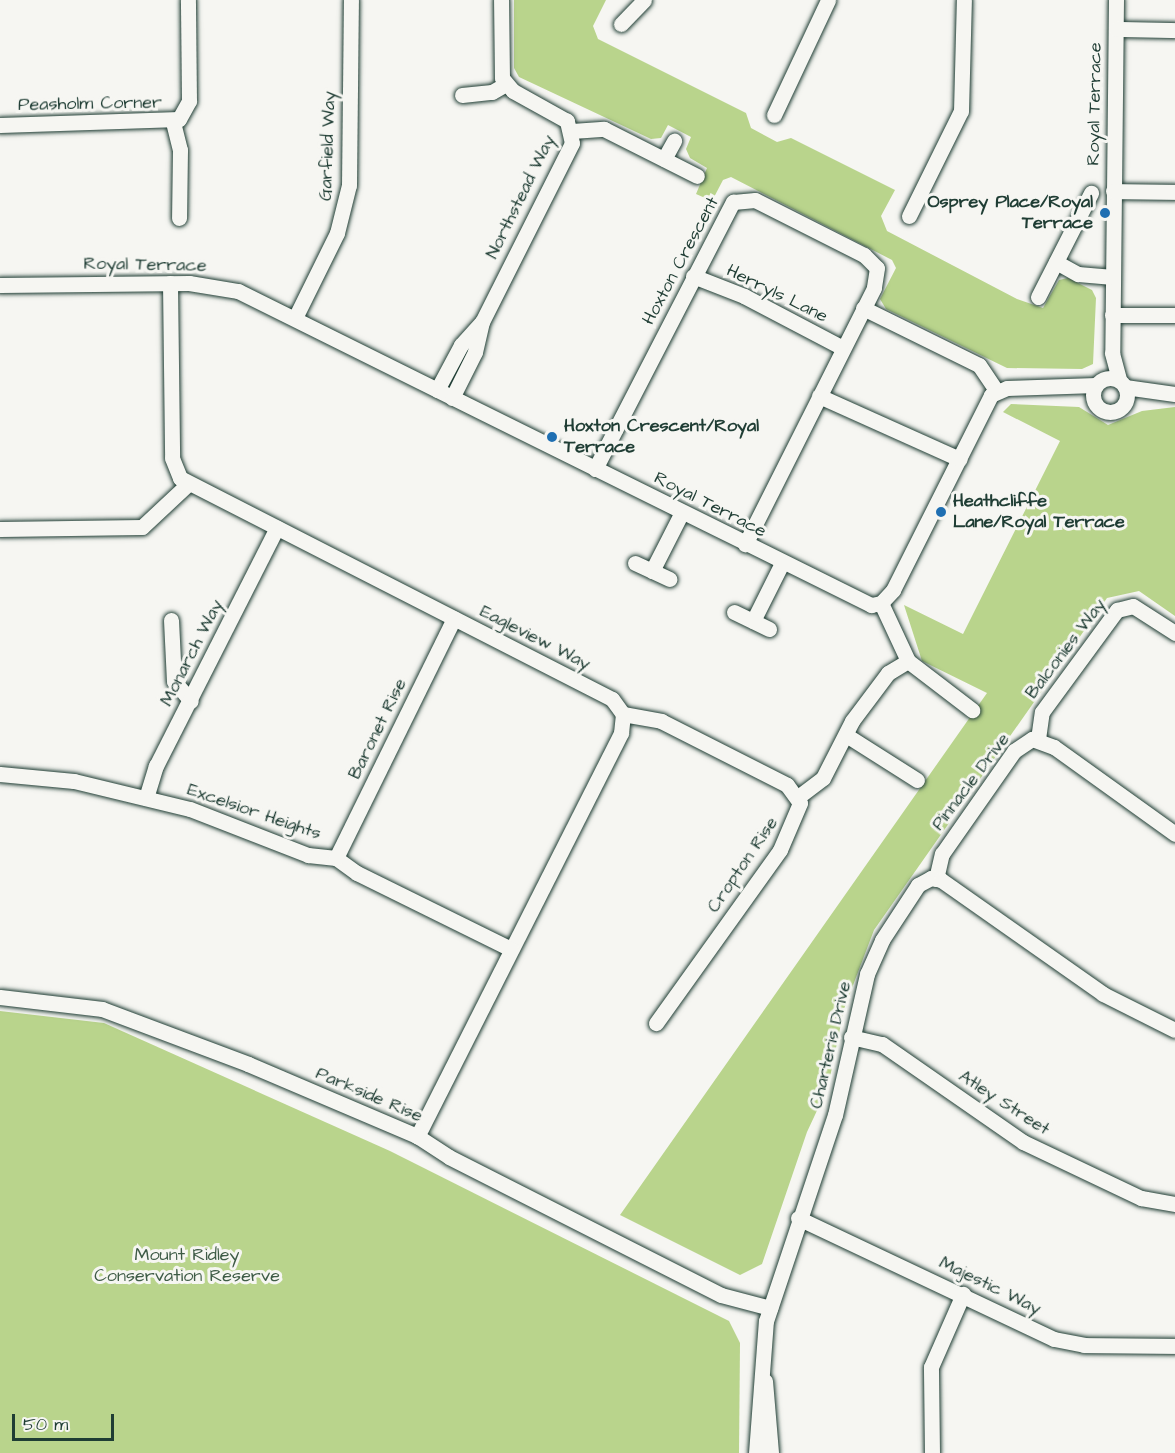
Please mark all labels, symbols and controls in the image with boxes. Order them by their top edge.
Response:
street label: Royal Terrace [1083,42,1107,166]
street label: Garfield Way [315,91,341,201]
street label: Peasholm Corner [18,92,162,116]
street label: Northstead Way [482,132,560,262]
place label: Osprey Place/Royal Terrace [928,192,1093,234]
street label: Hoxton Crescent [638,193,724,329]
marker: Osprey Place/Royal Terrace [1098,206,1112,220]
street label: Royal Terrace [83,253,207,277]
street label: Herryls Lane [723,260,831,328]
place label: Hoxton Crescent/Royal Terrace [564,416,759,458]
marker: Hoxton Crescent/Royal Terrace [545,430,559,444]
street label: Royal Terrace [650,467,770,543]
place label: Heathcliffe Lane/Royal Terrace [953,491,1125,534]
marker: Heathcliffe Lane/Royal Terrace [934,505,948,519]
street label: Balconies Way [1021,595,1111,703]
street label: Monarch Way [156,596,228,710]
street label: Eagleview Way [476,601,594,675]
street label: Baronet Rise [344,675,412,783]
street label: Pinnacle Drive [927,729,1015,835]
street label: Excelsior Heights [184,779,324,845]
street label: Cropton Rise [703,813,783,917]
street label: Charteris Drive [806,979,856,1111]
street label: Parkside Rise [312,1063,426,1127]
street label: Atley Street [955,1066,1053,1140]
park label: Mount Ridley Conservation Reserve [94,1245,280,1288]
street label: Majestic Way [936,1252,1044,1320]
scale bar [15,1402,117,1440]
text: 50 m [23,1412,68,1437]

